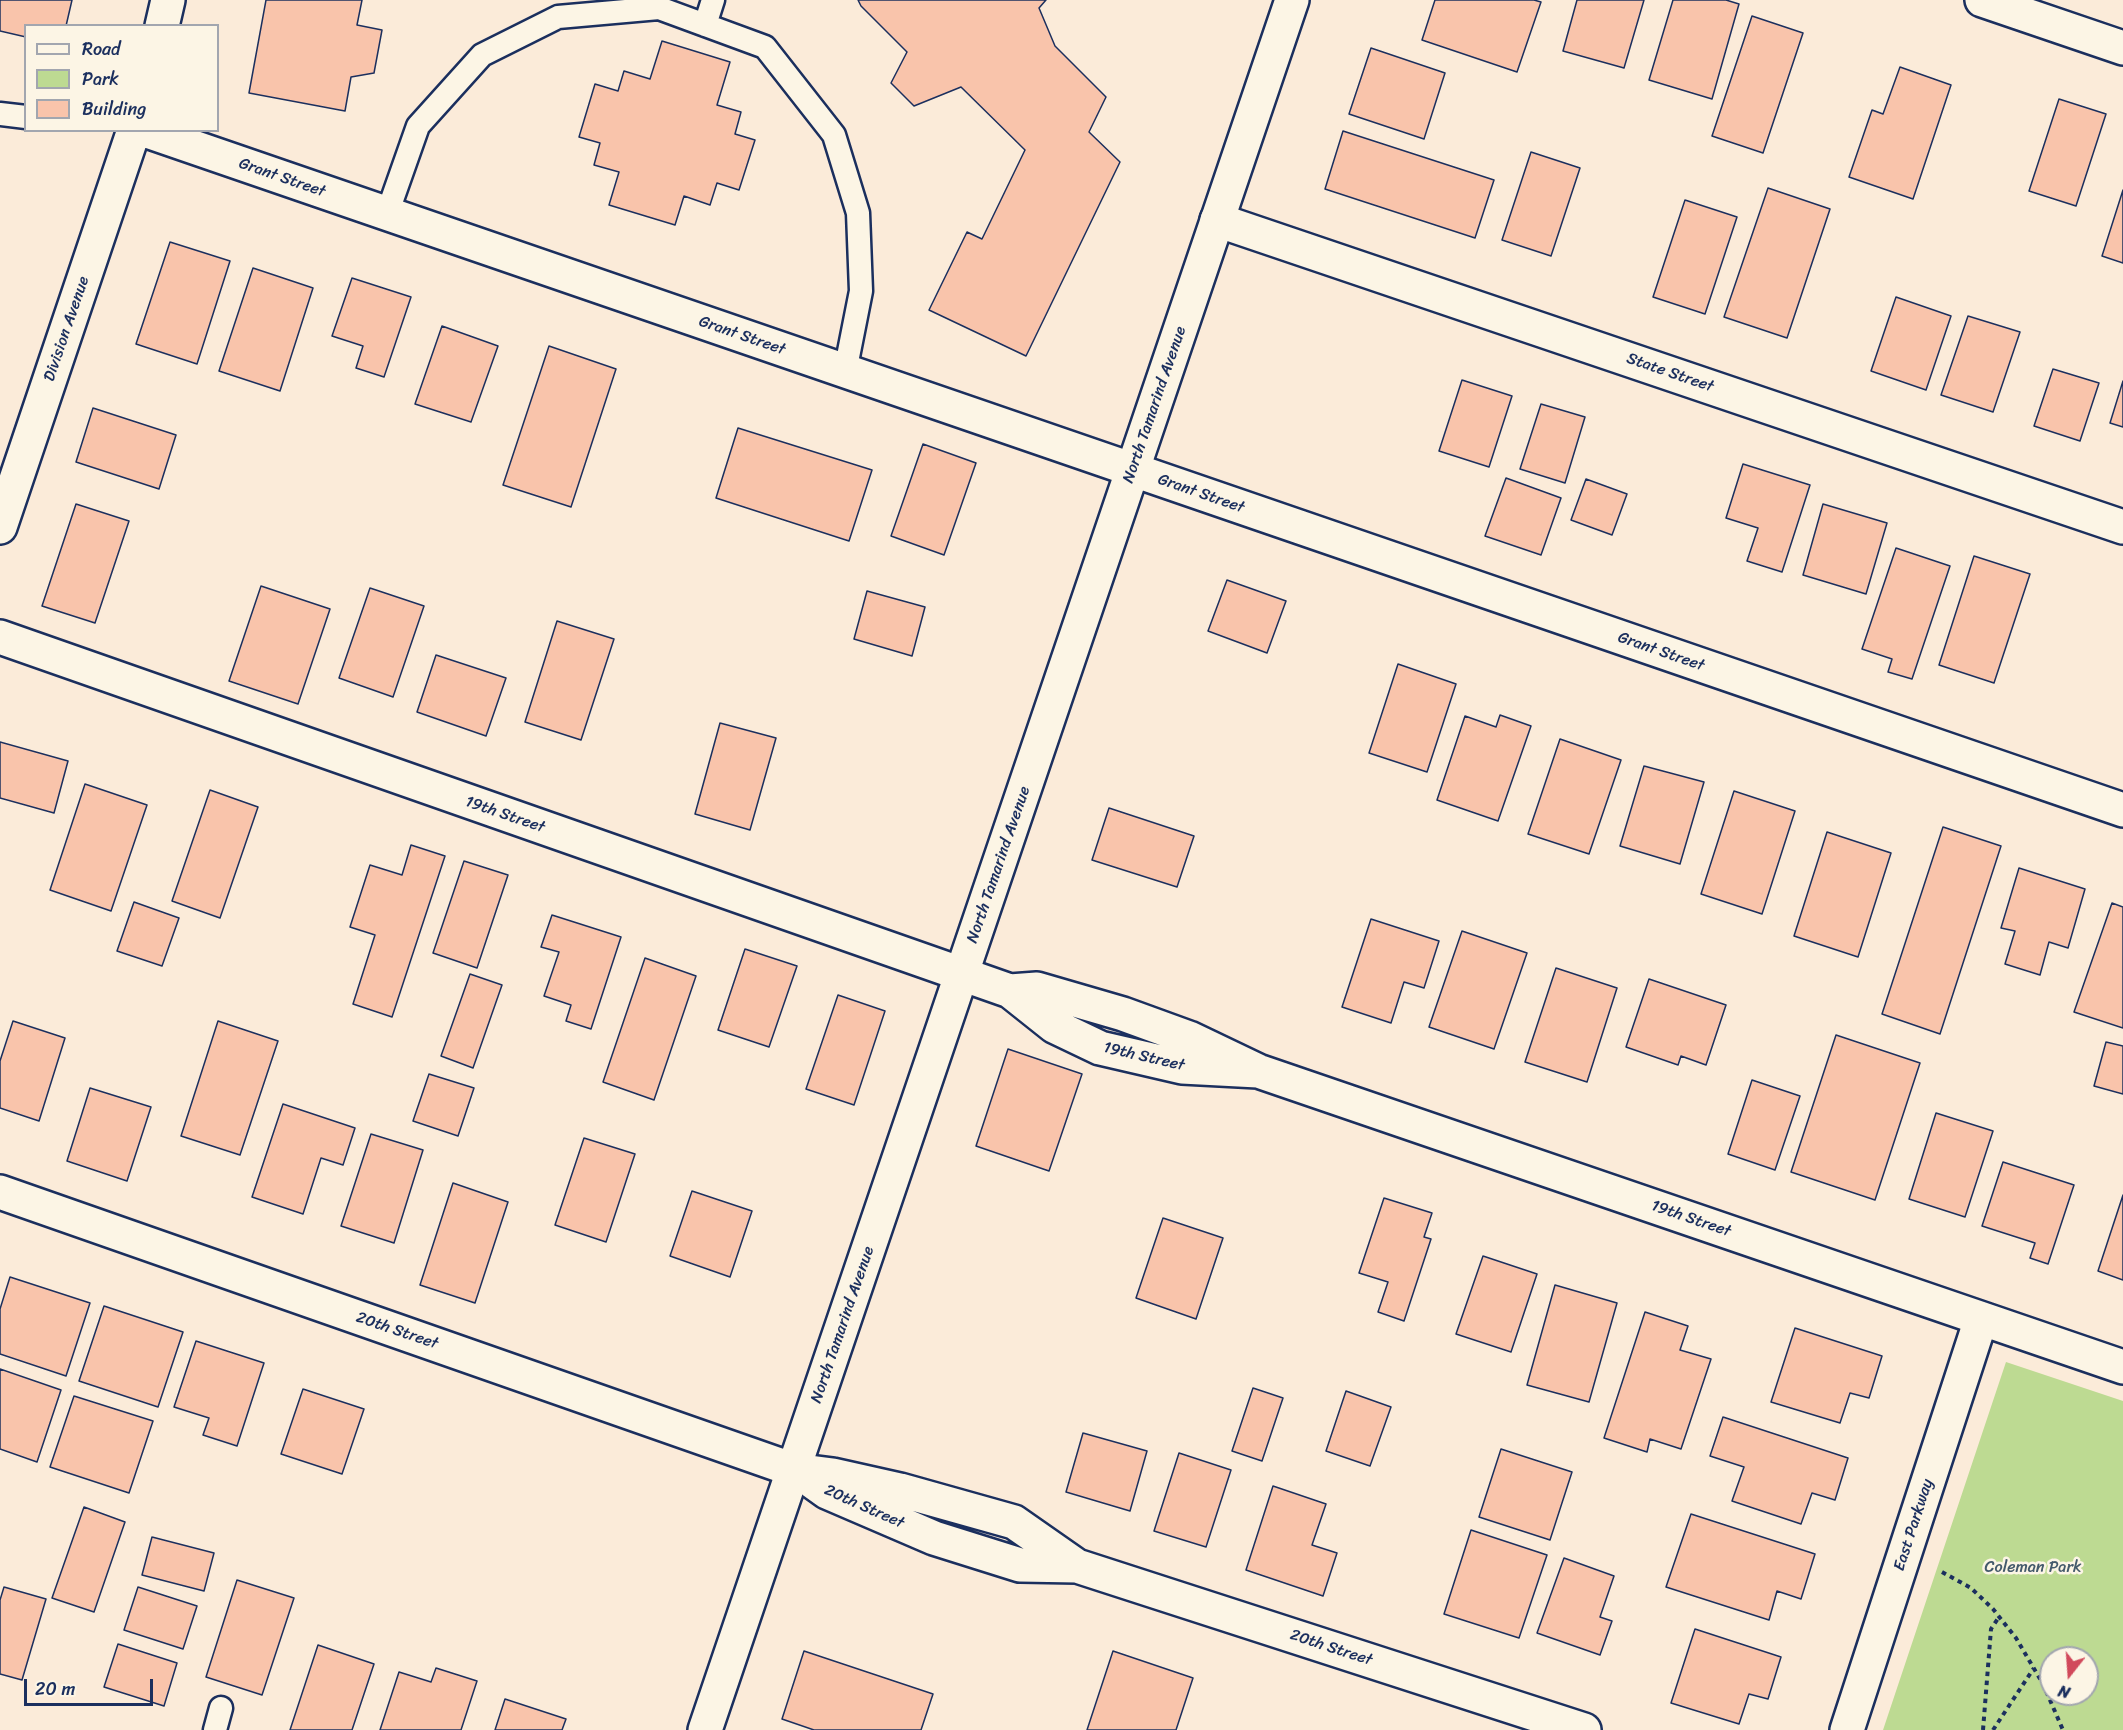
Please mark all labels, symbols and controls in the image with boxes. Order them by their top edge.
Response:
legend [24,24,219,132]
text: Road [82,33,121,65]
text: Park [82,63,119,95]
text: Building [82,93,146,125]
street label: Grant Street [236,154,328,202]
street label: Division Avenue [40,274,94,384]
street label: Grant Street [696,312,788,360]
street label: North Tamarind Avenue [1119,324,1191,486]
street label: State Street [1624,349,1716,397]
street label: Grant Street [1155,470,1247,518]
street label: Grant Street [1615,628,1707,676]
street label: North Tamarind Avenue [963,784,1035,946]
street label: 19th Street [463,792,547,838]
street label: 19th Street [1102,1038,1186,1076]
street label: 19th Street [1649,1196,1733,1242]
street label: North Tamarind Avenue [807,1244,879,1406]
street label: 20th Street [354,1308,440,1354]
street label: East Parkway [1890,1477,1938,1573]
street label: 20th Street [821,1481,907,1533]
park label: Coleman Park [1985,1558,2081,1578]
street label: 20th Street [1287,1626,1375,1670]
north arrow [2039,1646,2099,1706]
scale bar [27,1667,156,1705]
text: 20 m [35,1673,75,1705]
text: N [2055,1676,2074,1707]

